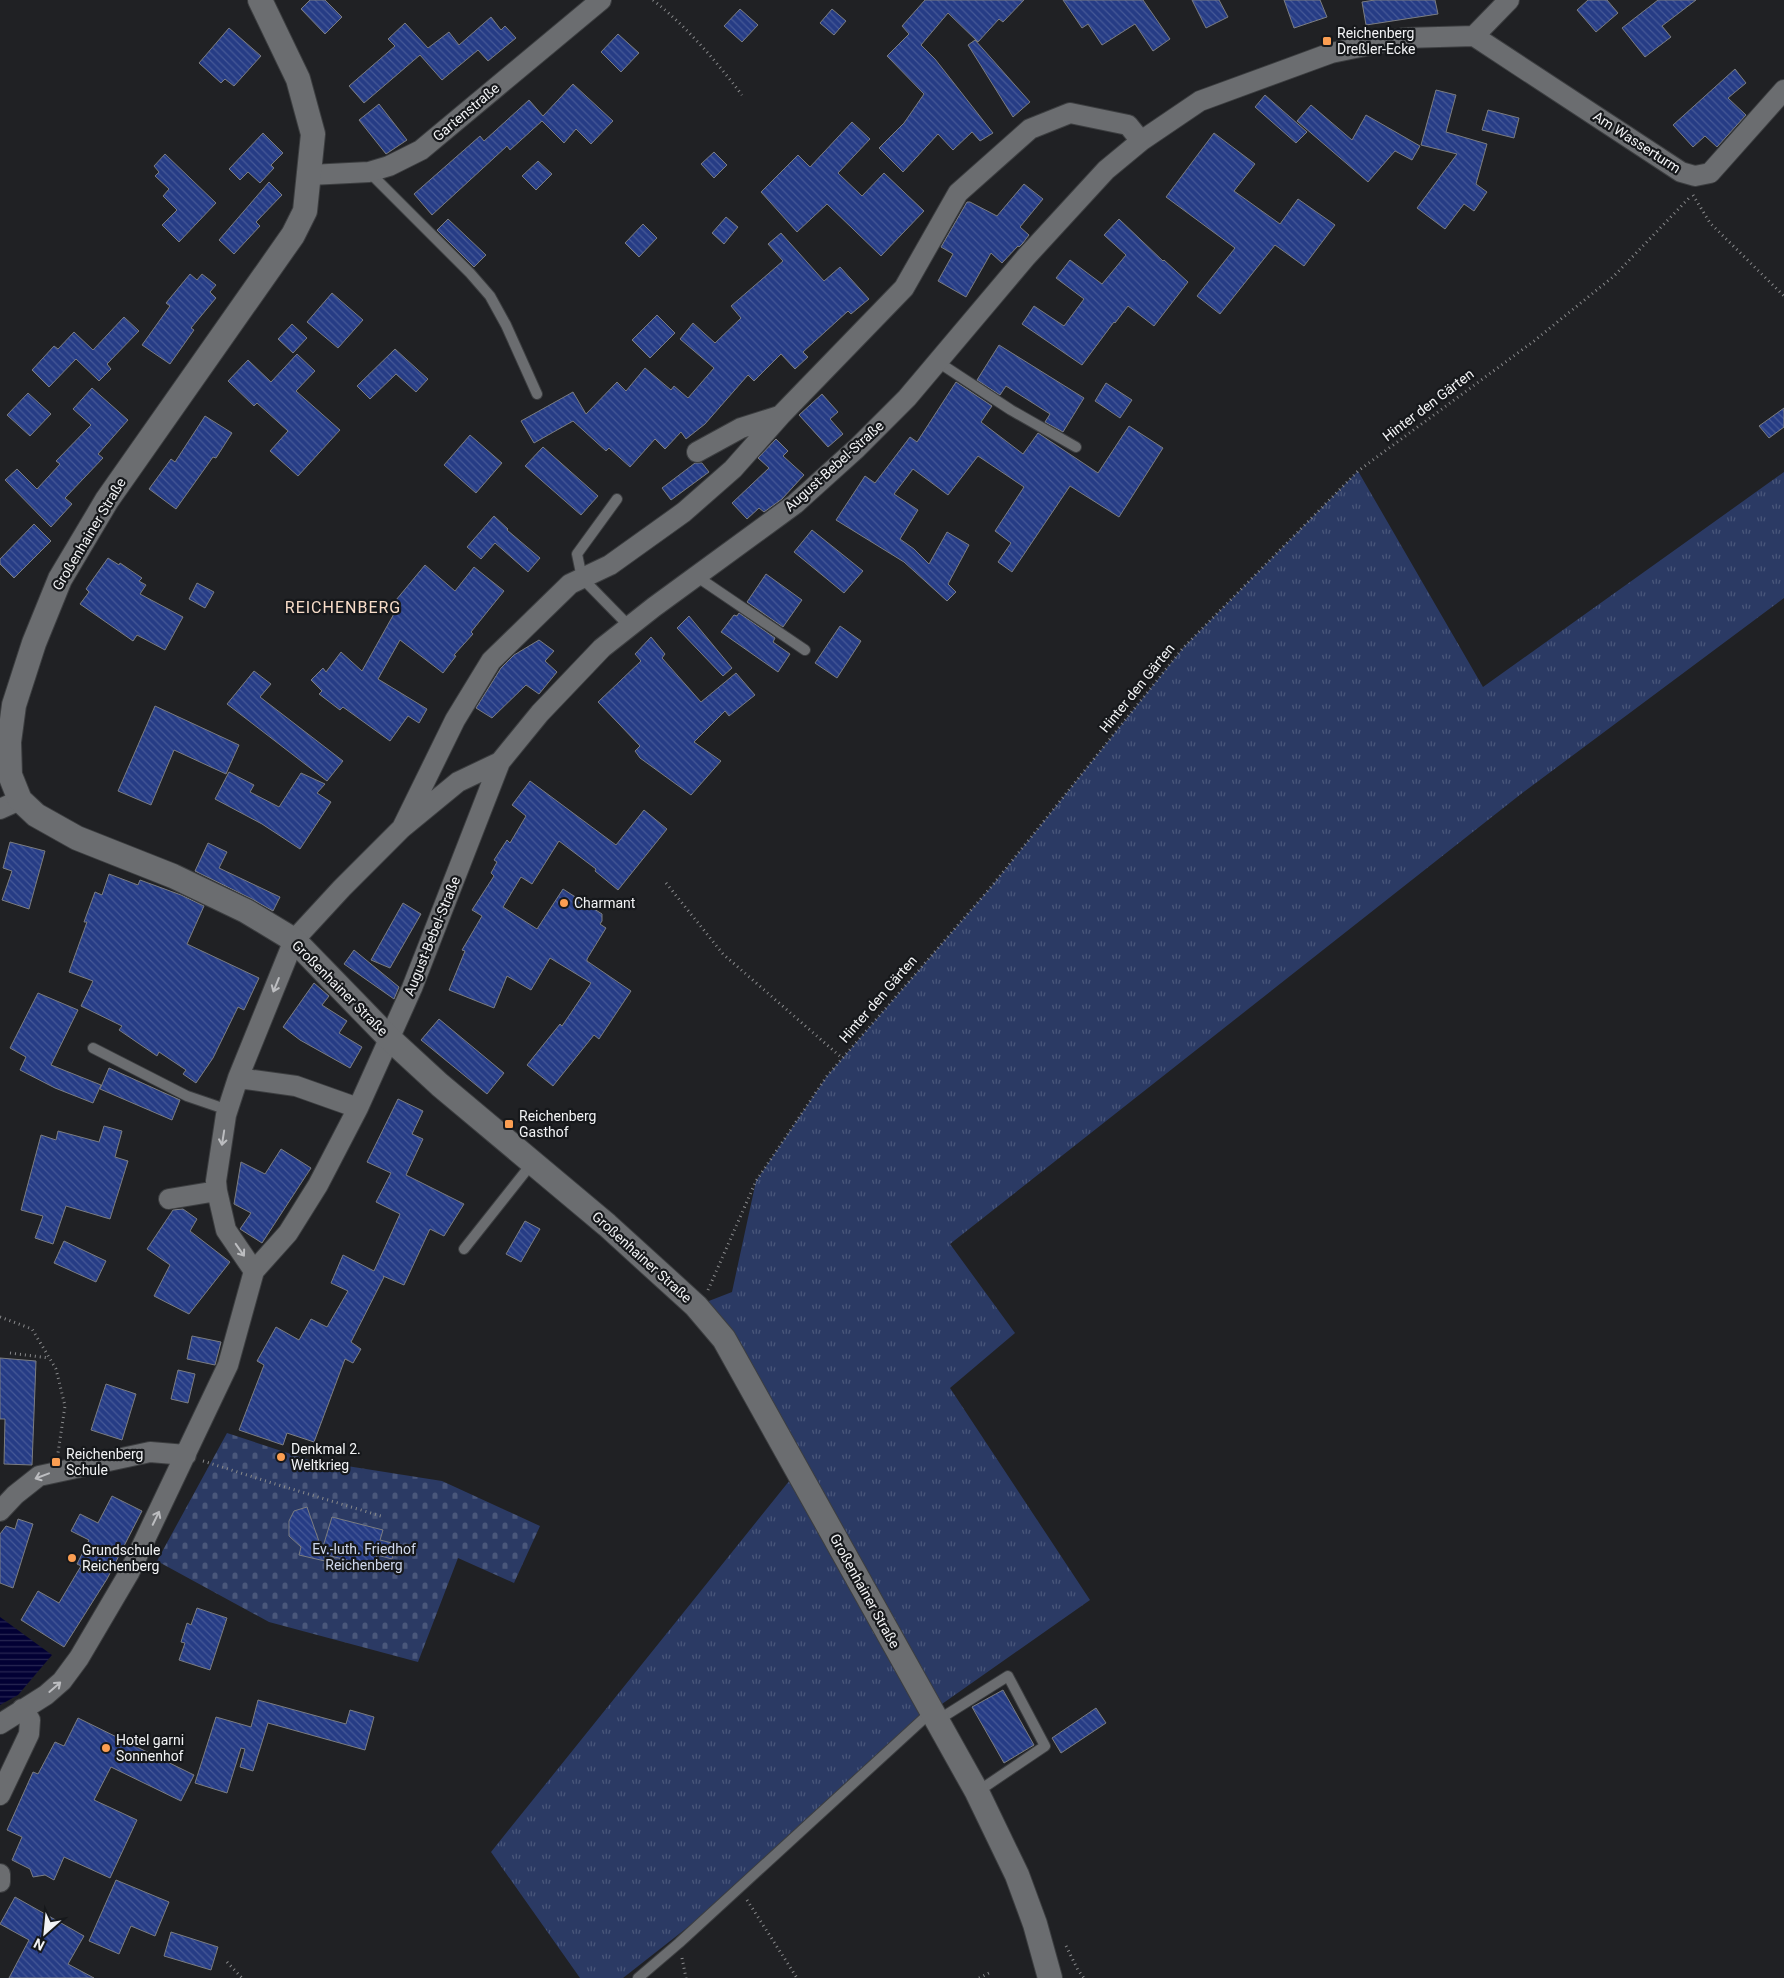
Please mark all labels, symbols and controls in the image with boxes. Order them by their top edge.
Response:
place label: Reichenberg Dreßler-Ecke [1337,25,1416,57]
marker: Reichenberg Dreßler-Ecke [1321,35,1333,47]
street label: Gartenstraße [430,80,502,144]
street label: Am Wasserturm [1590,108,1684,176]
street label: Hinter den Gärten [1379,366,1477,444]
street label: August-Bebel-Straße [781,417,887,515]
street label: Großenhainer Straße [49,475,129,593]
district label: REICHENBERG [285,598,401,617]
street label: Hinter den Gärten [1096,640,1178,736]
street label: August-Bebel-Straße [401,874,463,998]
place label: Charmant [574,895,636,911]
marker: Charmant [558,897,570,909]
street label: Großenhainer Straße [289,937,391,1039]
street label: Hinter den Gärten [836,952,920,1046]
one-way arrow [270,977,280,992]
place label: Reichenberg Gasthof [519,1108,596,1140]
marker: Reichenberg Gasthof [503,1118,515,1130]
one-way arrow [217,1130,227,1146]
street label: Großenhainer Straße [589,1208,695,1306]
one-way arrow [235,1243,245,1257]
place label: Denkmal 2. Weltkrieg [291,1441,361,1473]
place label: Reichenberg Schule [66,1446,143,1478]
marker: Denkmal 2. Weltkrieg [275,1451,287,1463]
marker: Reichenberg Schule [50,1456,62,1468]
one-way arrow [35,1472,50,1481]
one-way arrow [151,1511,161,1526]
street label: Großenhainer Straße [827,1531,903,1651]
park label: Ev.-luth. Friedhof Reichenberg [312,1541,416,1573]
place label: Grundschule Reichenberg [82,1542,160,1574]
marker: Grundschule Reichenberg [66,1552,78,1564]
one-way arrow [48,1681,61,1692]
place label: Hotel garni Sonnenhof [116,1732,184,1764]
marker: Hotel garni Sonnenhof [100,1742,112,1754]
north arrow [20,1908,70,1958]
text: N [31,1935,47,1954]

